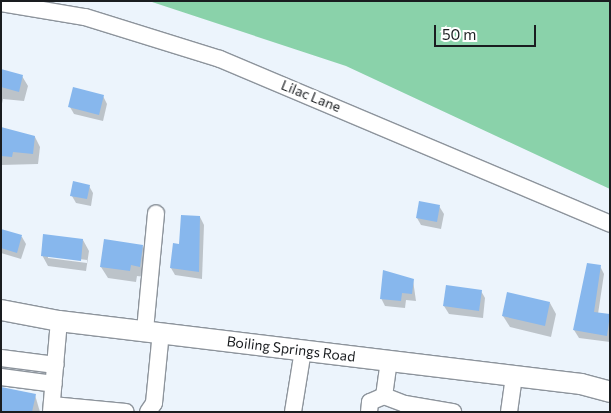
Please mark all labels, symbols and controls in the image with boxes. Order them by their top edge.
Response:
scale bar [436,15,538,47]
text: 50 m [442,25,476,43]
street label: Lilac Lane [279,76,343,116]
street label: Boiling Springs Road [226,333,356,365]

